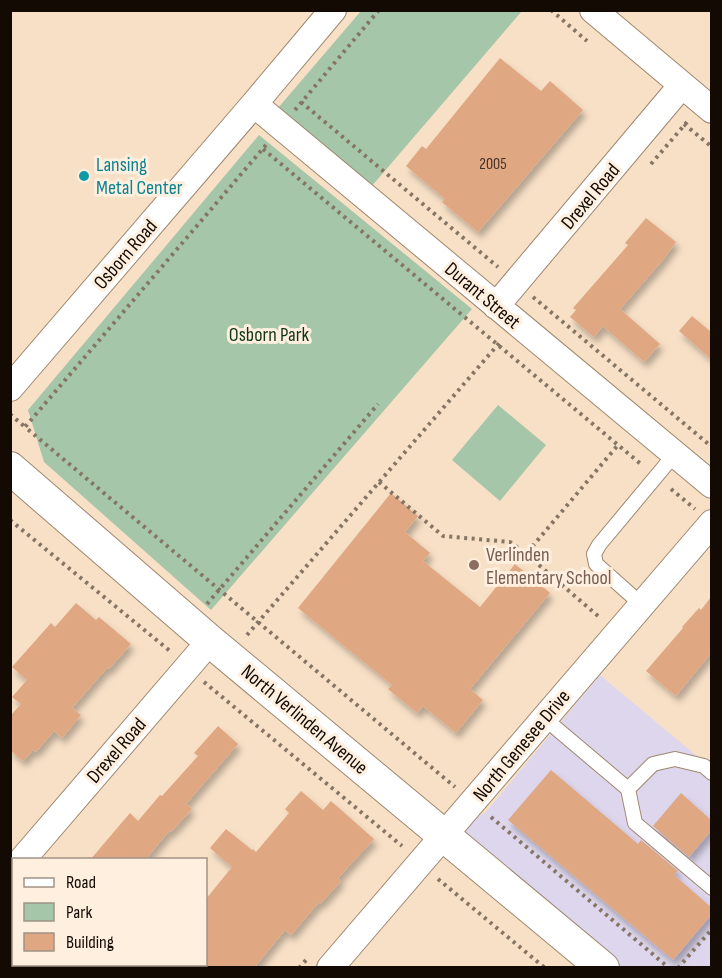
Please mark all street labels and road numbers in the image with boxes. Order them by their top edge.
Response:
street label: Drexel Road [556,159,625,234]
street label: Osborn Road [89,215,163,294]
street label: Durant Street [440,257,525,334]
street label: North Verlinden Avenue [236,660,373,780]
street label: North Genesee Drive [468,685,575,806]
street label: Drexel Road [82,713,152,788]

